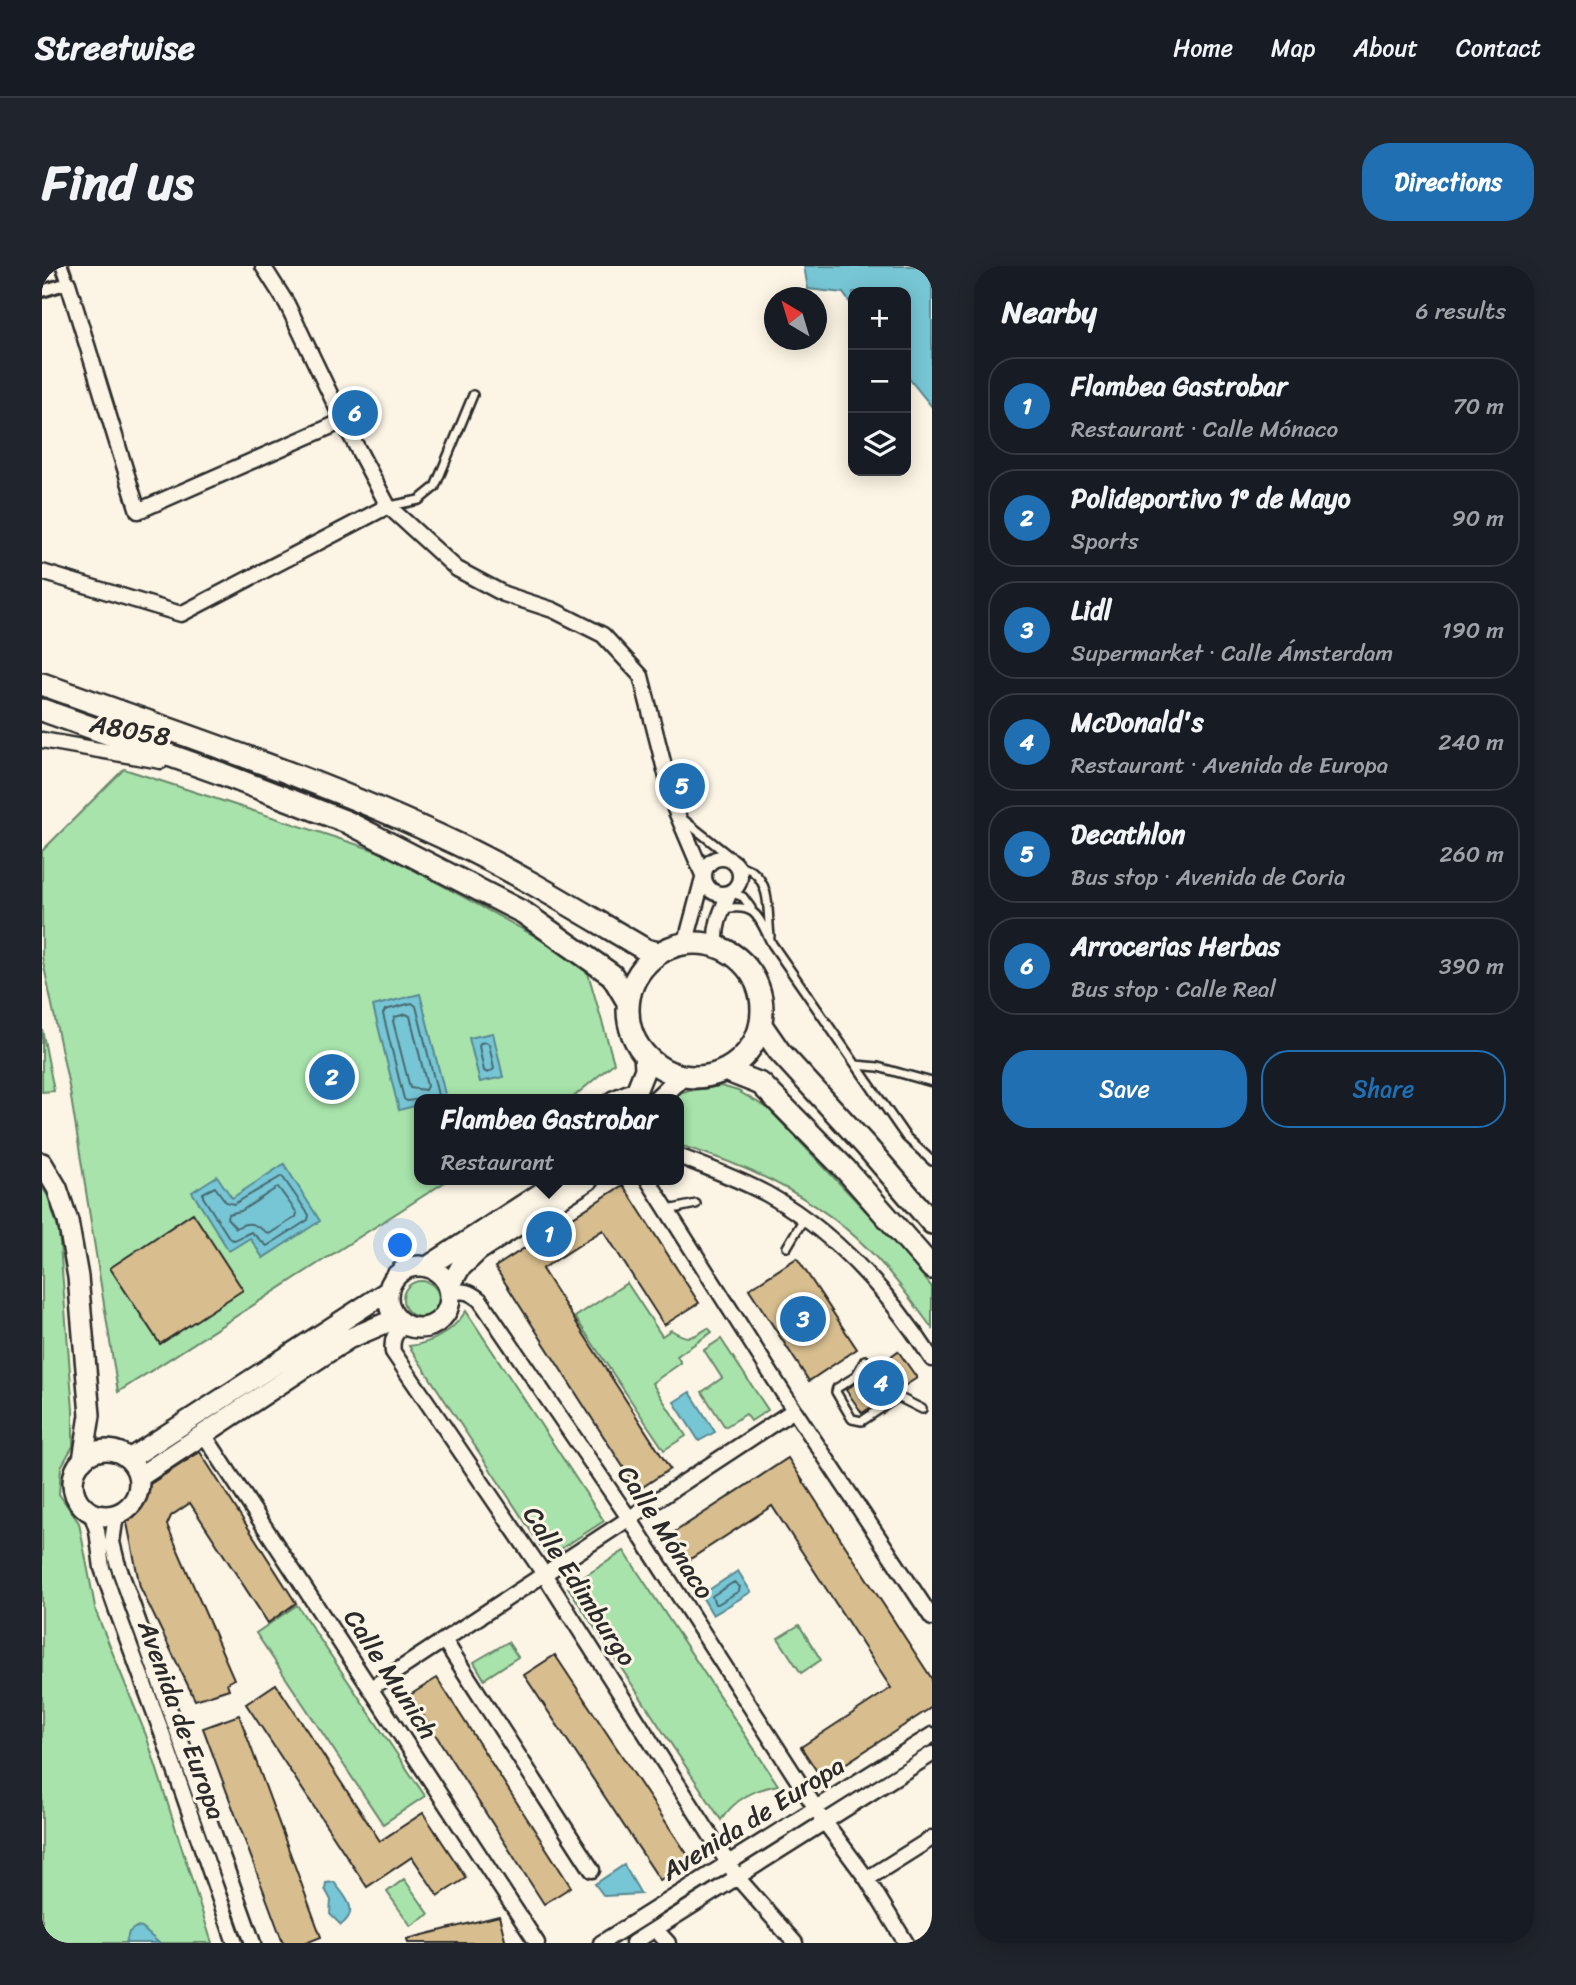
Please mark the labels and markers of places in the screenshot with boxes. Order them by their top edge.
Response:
pin: 6 [332,387,378,439]
pin: 5 [659,760,705,812]
pin: 2 [309,1051,355,1103]
pin: 1 [526,1208,572,1260]
pin: 3 [780,1293,826,1345]
pin: 4 [858,1357,904,1409]

